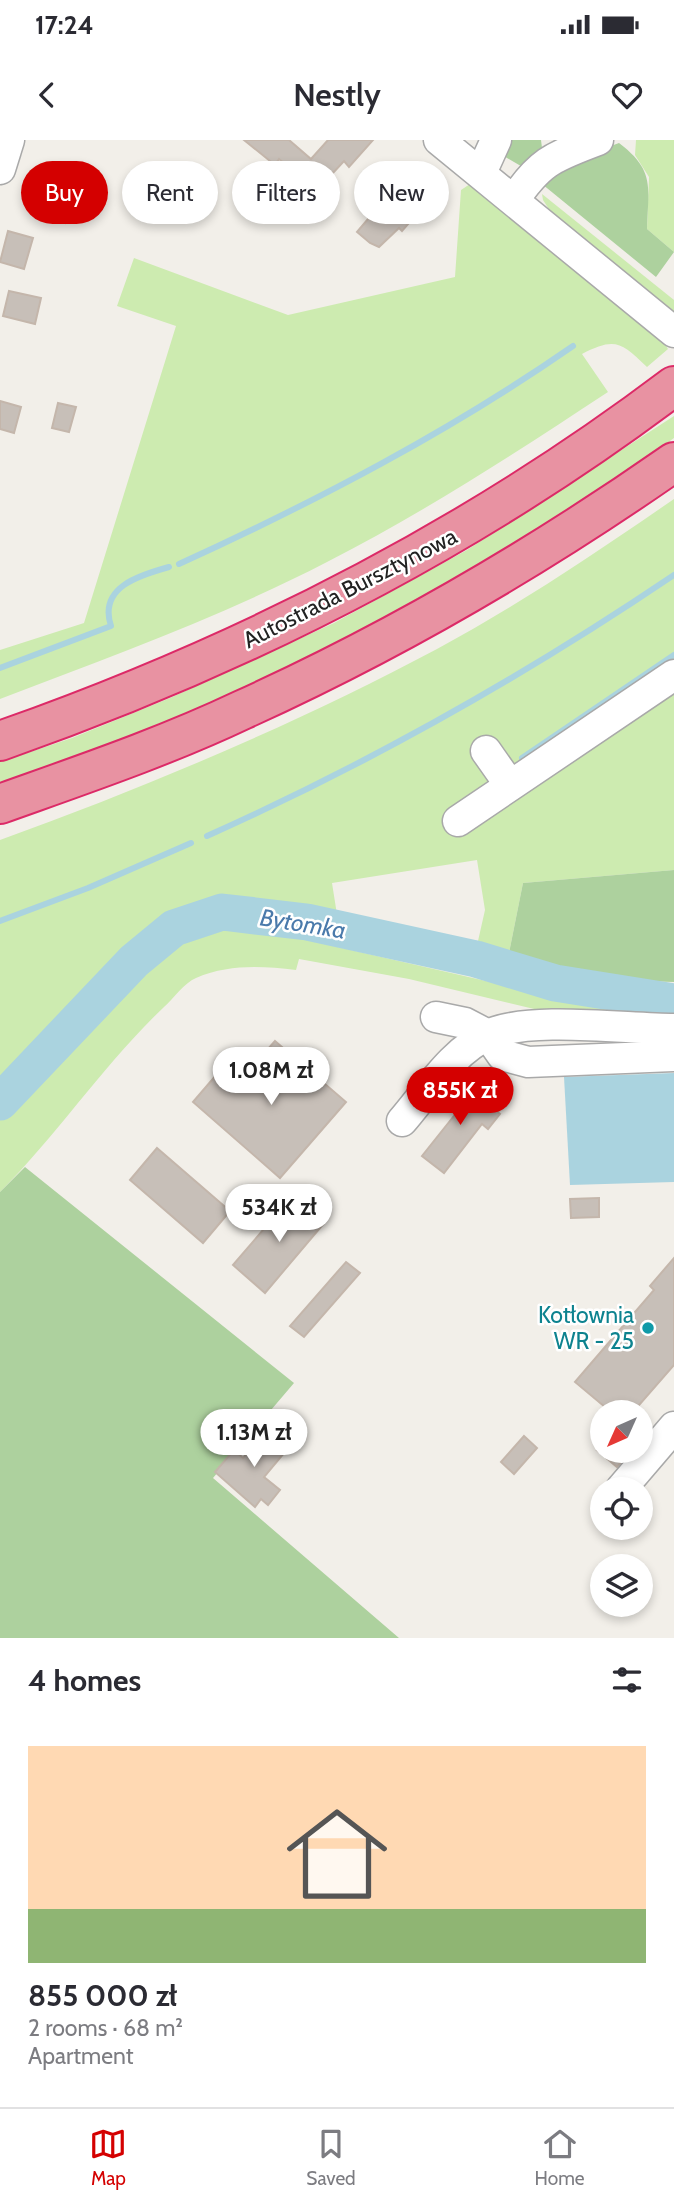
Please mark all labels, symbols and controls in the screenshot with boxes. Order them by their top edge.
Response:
text: 17:24 [35,9,94,41]
text: Nestly [293,75,381,114]
icon: back [28,76,66,114]
icon: heart [608,76,646,114]
chip: Buy [21,161,108,224]
chip: Rent [122,161,218,224]
chip: Filters [232,161,340,224]
chip: New [354,161,449,224]
street label: Autostrada Bursztynowa [238,522,462,654]
water label: Bytomka [258,902,348,945]
pin: 1.08M zł [199,1048,343,1107]
text: 1.08M zł [229,1056,313,1084]
pin: 855K zł [395,1068,525,1127]
text: 855K zł [423,1076,497,1104]
pin: 534K zł [214,1184,344,1244]
text: 534K zł [241,1193,317,1221]
place label: Kotłownia WR - 25 [538,1301,634,1355]
marker: Kotłownia WR - 25 [640,1320,656,1336]
north arrow [590,1400,653,1463]
map controls [590,1400,653,1617]
pin: 1.13M zł [182,1410,326,1469]
text: 1.13M zł [216,1418,292,1446]
button: locate [590,1477,653,1540]
button: layers [590,1554,653,1617]
icon: filters [608,1661,646,1699]
text: 4 homes [28,1662,141,1699]
icon: home [274,1791,400,1917]
text: 855 000 zł [28,1977,177,2014]
text: 2 rooms · 68 m² [28,2014,183,2042]
text: Apartment [28,2042,133,2070]
tab: Map [89,2125,127,2190]
tab: Saved [306,2125,356,2190]
tab: Home [535,2125,585,2190]

